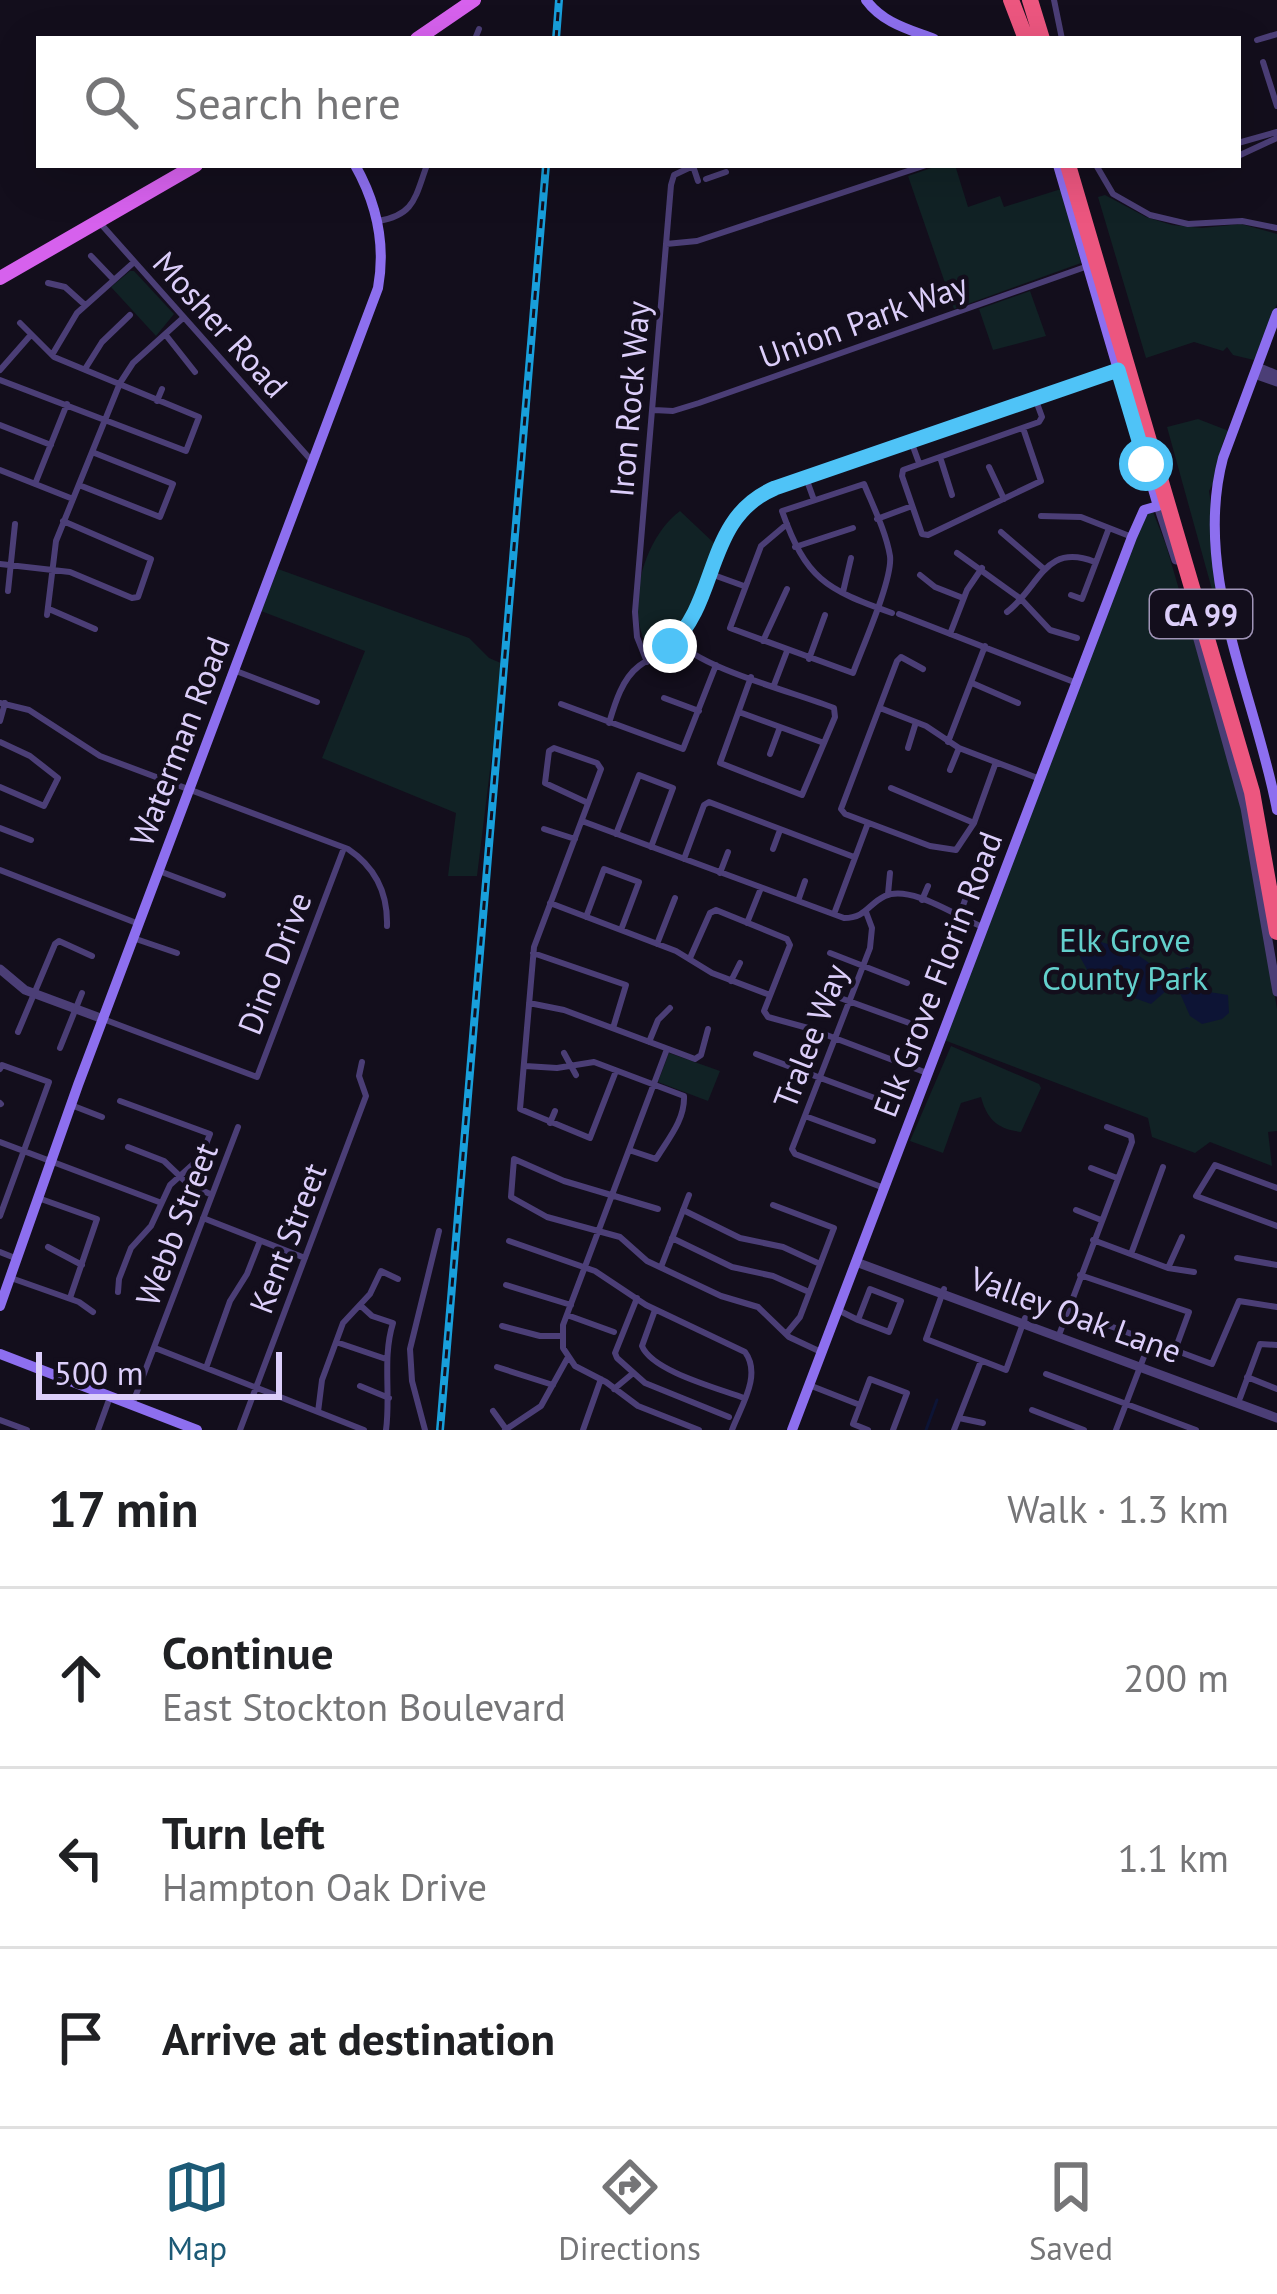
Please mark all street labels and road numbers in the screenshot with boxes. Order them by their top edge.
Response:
street label: Mosher Road [144,242,298,406]
street label: Union Park Way [753,262,974,378]
street label: Iron Rock Way [599,299,659,499]
road number: CA 99 [1150,590,1252,638]
street label: Waterman Road [119,630,239,852]
street label: Elk Grove Florin Road [863,825,1011,1123]
street label: Dino Drive [227,886,321,1040]
street label: Tralee Way [763,957,857,1114]
street label: Webb Street [125,1136,227,1312]
street label: Kent Street [239,1157,335,1319]
street label: Valley Oak Lane [963,1256,1188,1372]

